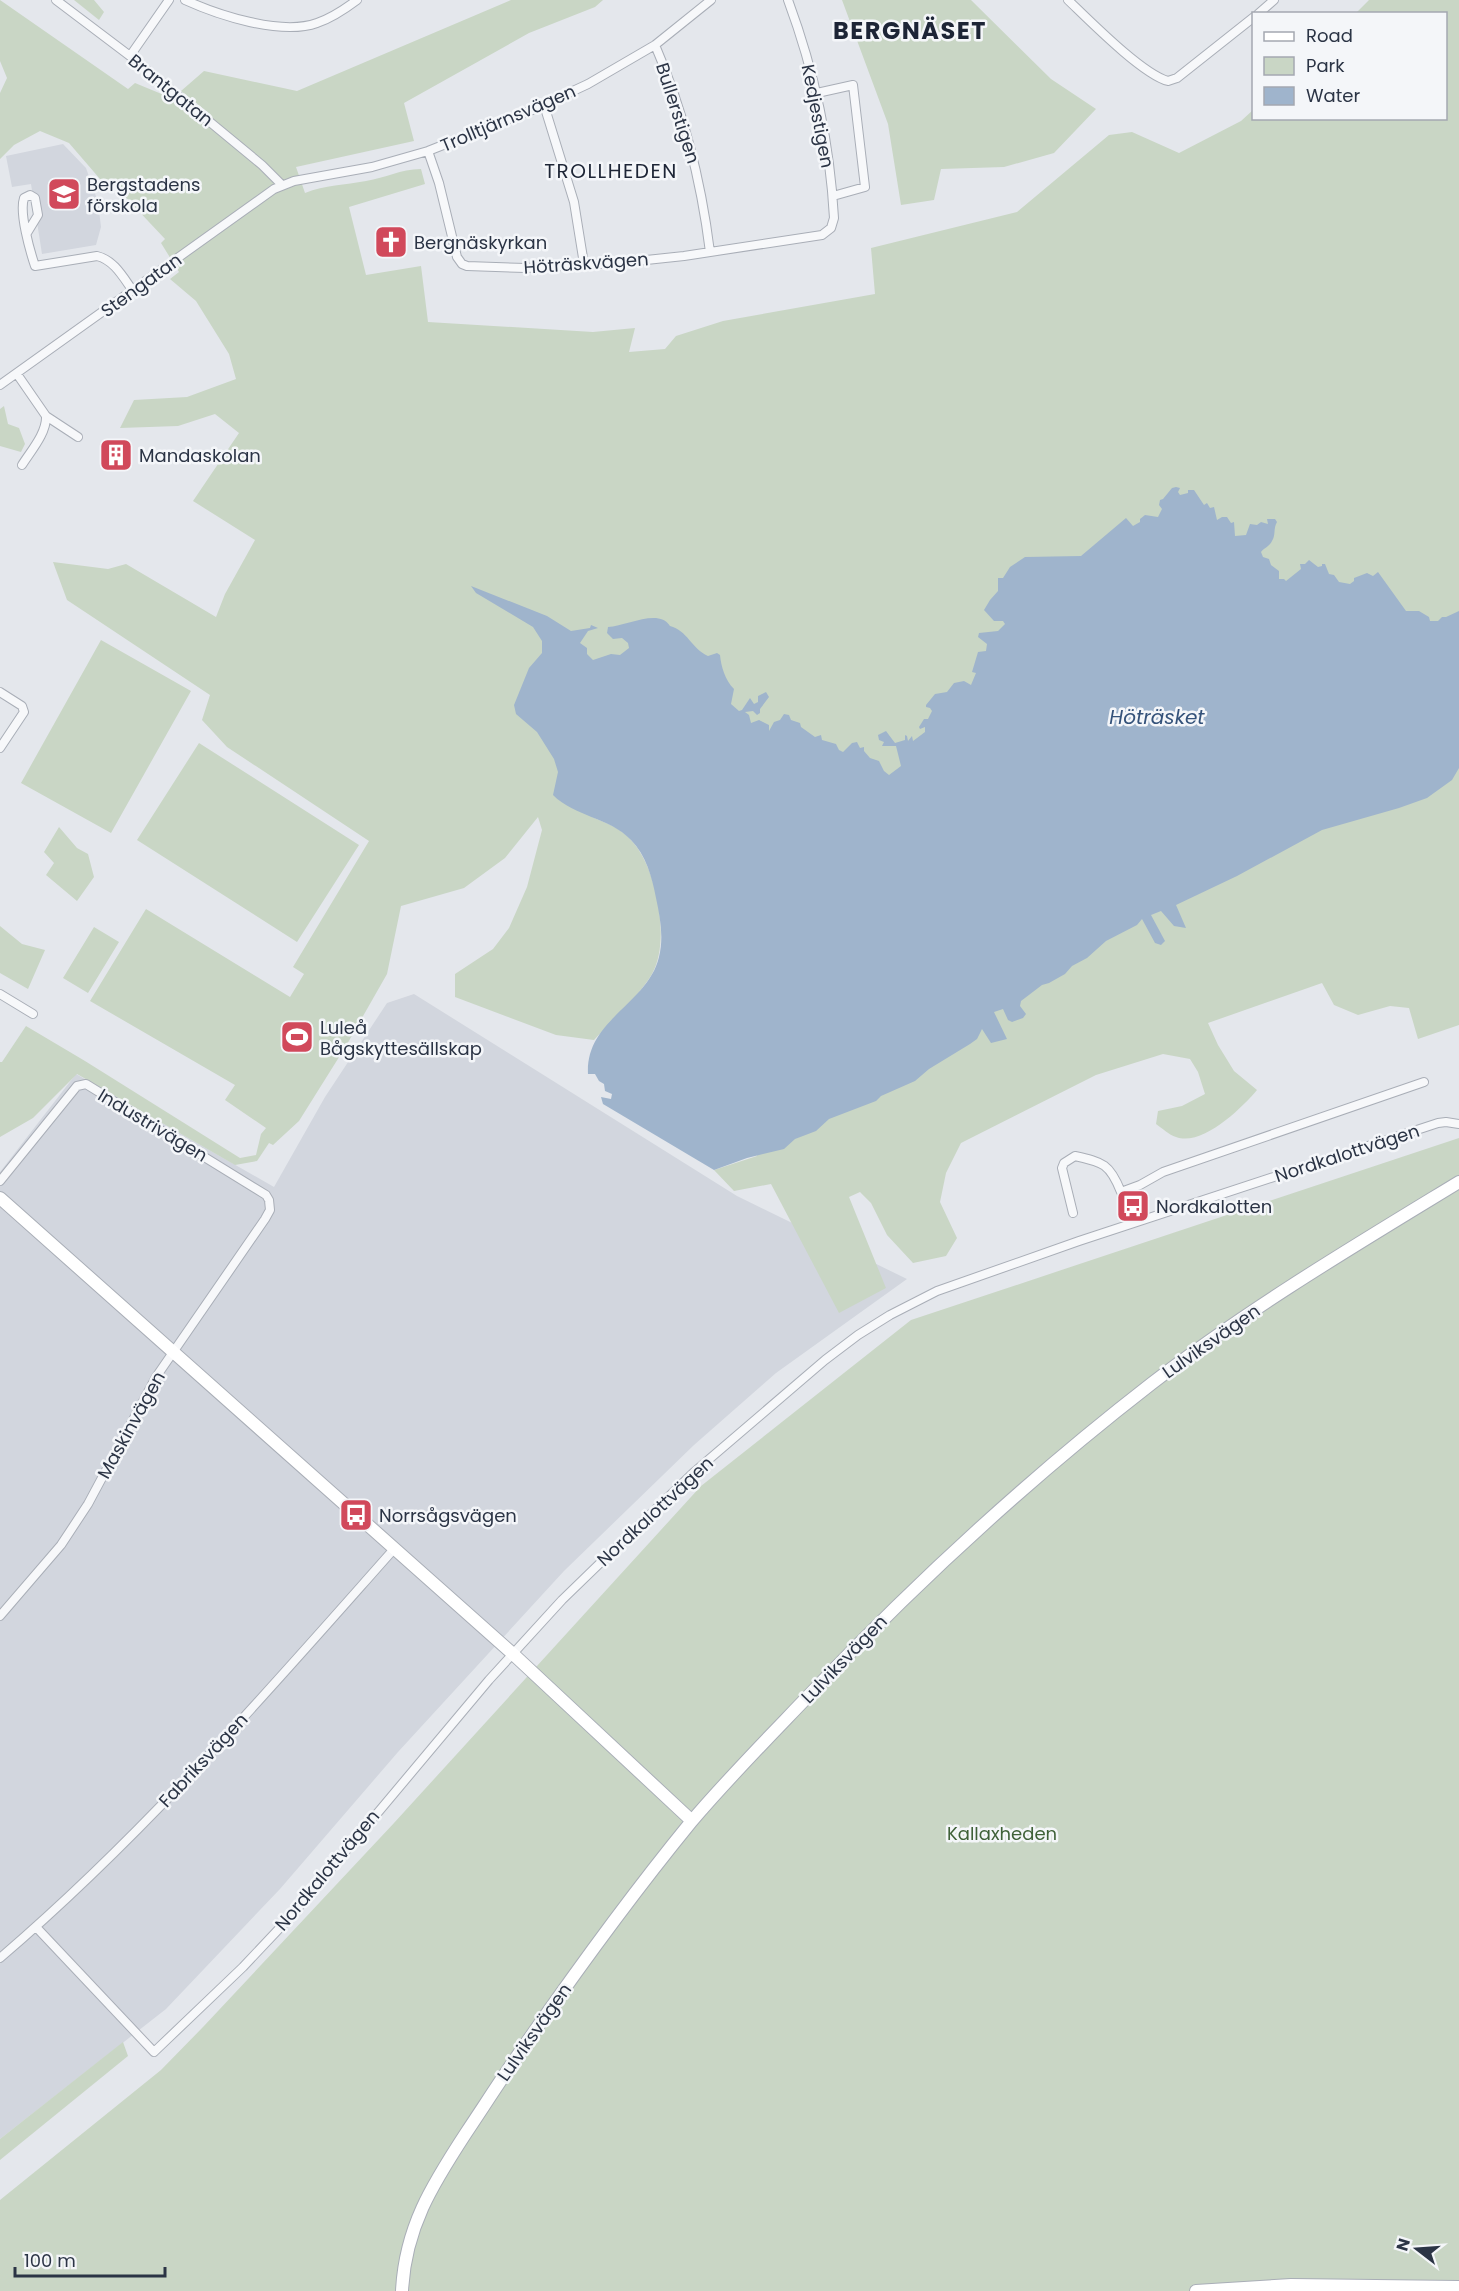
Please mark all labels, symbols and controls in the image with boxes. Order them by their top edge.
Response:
legend [1252,12,1447,120]
district label: BERGNÄSET [833,14,987,47]
text: Road [1306,23,1353,48]
street label: Brantgatan [123,48,219,132]
text: Park [1306,53,1345,78]
street label: Bullerstigen [650,59,706,167]
street label: Kedjestigen [796,62,840,170]
street label: Trolltjärnsvägen [436,78,580,158]
text: Water [1306,83,1360,108]
district label: TROLLHEDEN [544,157,678,185]
place label: Bergstadens förskola [87,172,200,218]
school or university icon: Bergstadens förskola [46,176,82,212]
church icon: Bergnäskyrkan [373,224,409,260]
place label: Bergnäskyrkan [414,230,547,255]
street label: Höträskvägen [523,246,649,280]
street label: Stengatan [95,247,187,323]
building icon: Mandaskolan [98,437,134,473]
place label: Mandaskolan [139,443,261,468]
water label: Höträsket [1109,703,1205,731]
place label: Luleå Bågskyttesällskap [320,1015,482,1061]
sports icon: Luleå Bågskyttesällskap [279,1019,315,1055]
street label: Industrivägen [93,1082,213,1168]
street label: Nordkalottvägen [1271,1118,1423,1188]
bus stop icon: Nordkalotten [1115,1188,1151,1224]
place label: Nordkalotten [1156,1194,1272,1219]
street label: Lulviksvägen [1157,1298,1265,1384]
street label: Maskinvägen [91,1367,171,1483]
street label: Nordkalottvägen [591,1450,719,1572]
bus stop icon: Norrsågsvägen [338,1497,374,1533]
place label: Norrsågsvägen [379,1503,517,1528]
street label: Lulviksvägen [795,1609,893,1709]
street label: Fabriksvägen [153,1707,253,1813]
street label: Nordkalottvägen [269,1804,385,1936]
park label: Kallaxheden [947,1821,1057,1846]
street label: Lulviksvägen [491,1978,577,2086]
north arrow [1387,2219,1447,2279]
text: N [1390,2236,1416,2254]
scale bar [15,2240,165,2278]
text: 100 m [24,2248,76,2273]

